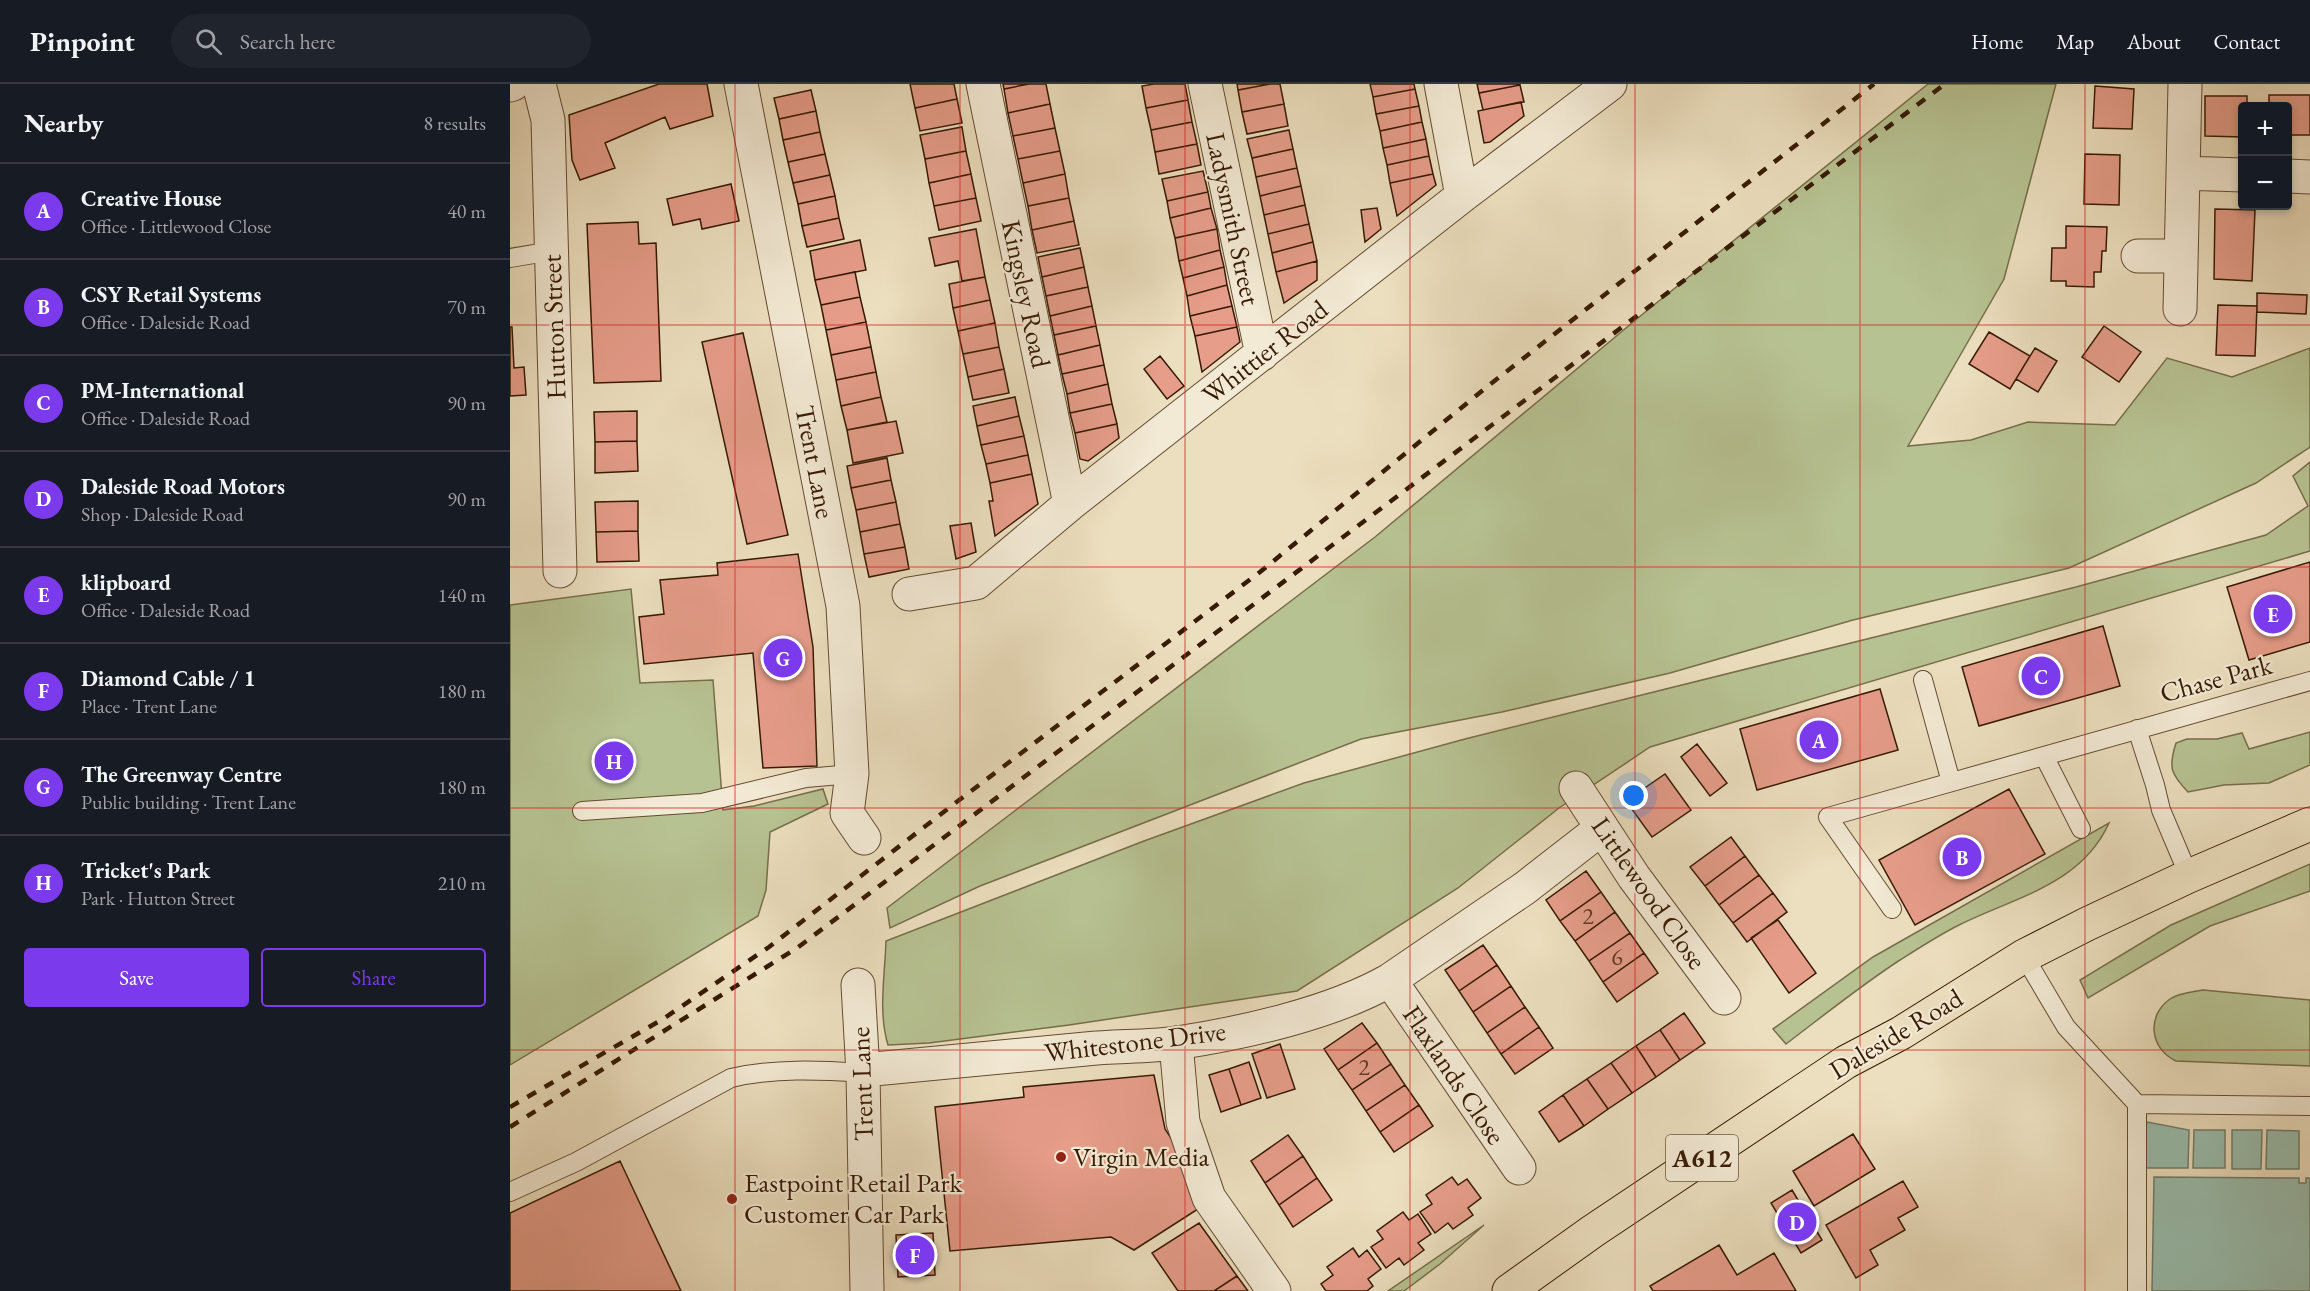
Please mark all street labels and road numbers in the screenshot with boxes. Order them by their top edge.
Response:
street label: Ladysmith Street [1198,129,1269,309]
street label: Kingsley Road [994,217,1059,371]
street label: Hutton Street [533,253,574,400]
street label: Whittier Road [1195,291,1335,412]
street label: Trent Lane [787,402,844,521]
street label: Chase Park [2156,647,2276,710]
street label: Littlewood Close [1584,810,1715,976]
street label: Daleside Road [1823,980,1969,1087]
street label: Flaxlands Close [1395,999,1514,1151]
street label: Whitestone Drive [1042,1013,1228,1070]
street label: Trent Lane [842,1026,881,1142]
road number: A612 [1666,1135,1738,1181]

